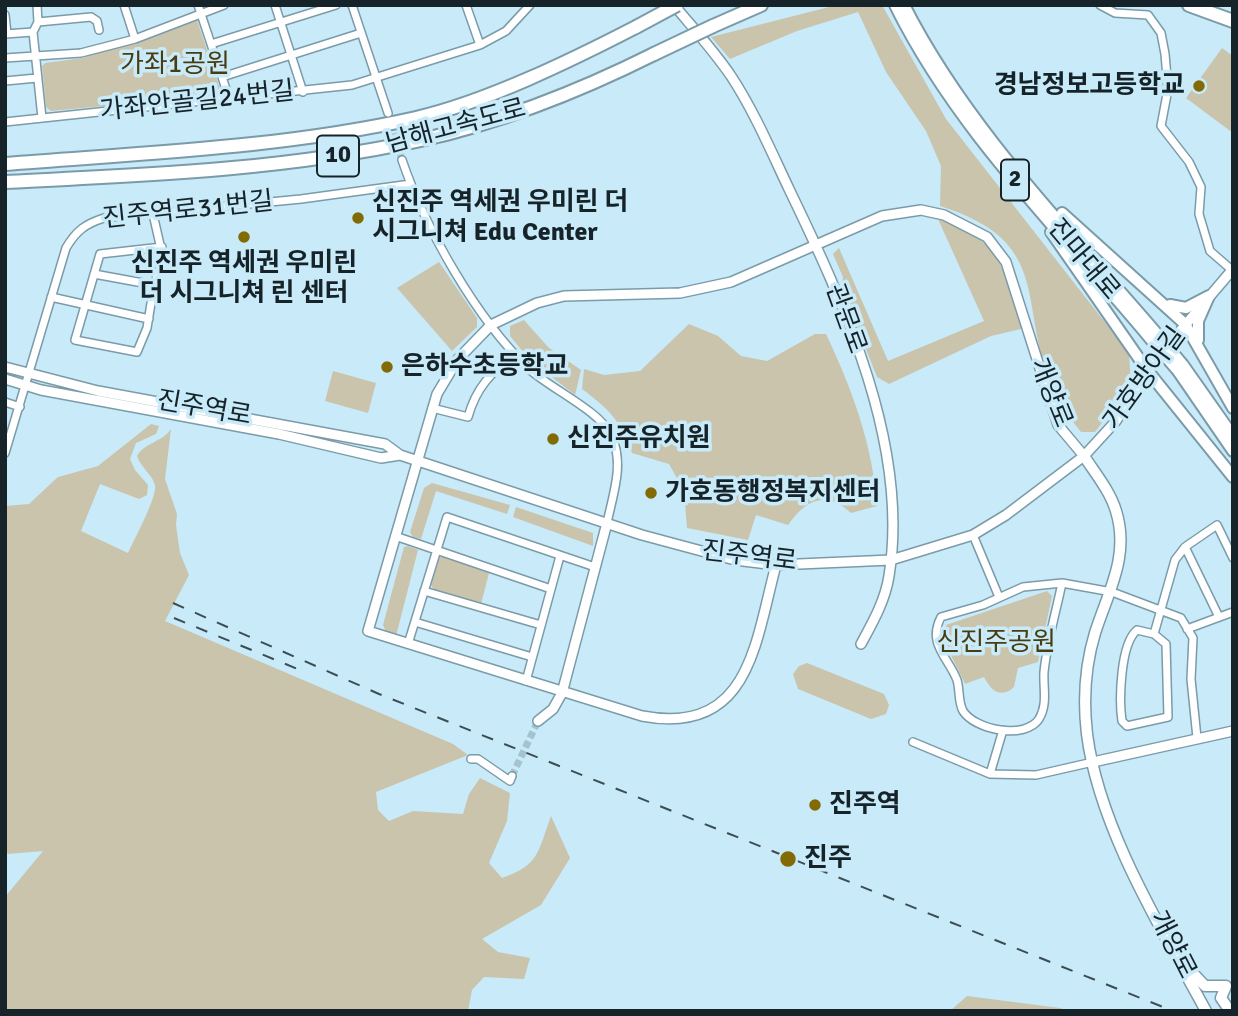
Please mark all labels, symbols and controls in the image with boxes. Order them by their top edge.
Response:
park label: 가좌1공원 [120,49,230,81]
place label: 경남정보고등학교 [994,70,1185,102]
street label: 가좌안골길24번길 [98,76,296,128]
marker: 경남정보고등학교 [1191,78,1207,94]
street label: 남해고속도로 [383,93,529,161]
road number: 10 [317,136,359,176]
road number: 2 [1001,160,1029,200]
street label: 진주역로31번길 [101,187,275,235]
place label: 신진주 역세권 우미린 더 시그니쳐 Edu Center [372,187,628,248]
marker: 신진주 역세권 우미린 더 시그니쳐 Edu Center [350,210,366,226]
street label: 진마대로 [1040,213,1126,307]
marker: 신진주 역세권 우미린 더 시그니쳐 린 센터 [236,229,252,245]
place label: 신진주 역세권 우미린 더 시그니쳐 린 센터 [131,248,357,310]
street label: 관문로 [818,280,872,358]
street label: 가호방아길 [1097,321,1193,437]
place label: 은하수초등학교 [401,351,568,383]
street label: 개양로 [1022,354,1078,432]
marker: 은하수초등학교 [379,359,395,375]
street label: 진주역로 [154,385,254,433]
place label: 신진주유치원 [567,423,711,455]
marker: 신진주유치원 [545,431,561,447]
place label: 가호동행정복지센터 [665,477,880,509]
marker: 가호동행정복지센터 [643,485,659,501]
street label: 진주역로 [700,536,798,578]
park label: 신진주공원 [936,627,1056,659]
place label: 진주역 [829,789,901,821]
marker: 진주역 [807,797,823,813]
place label: 진주 [804,843,852,875]
marker: 진주 [778,849,798,869]
street label: 개양로 [1142,906,1202,984]

